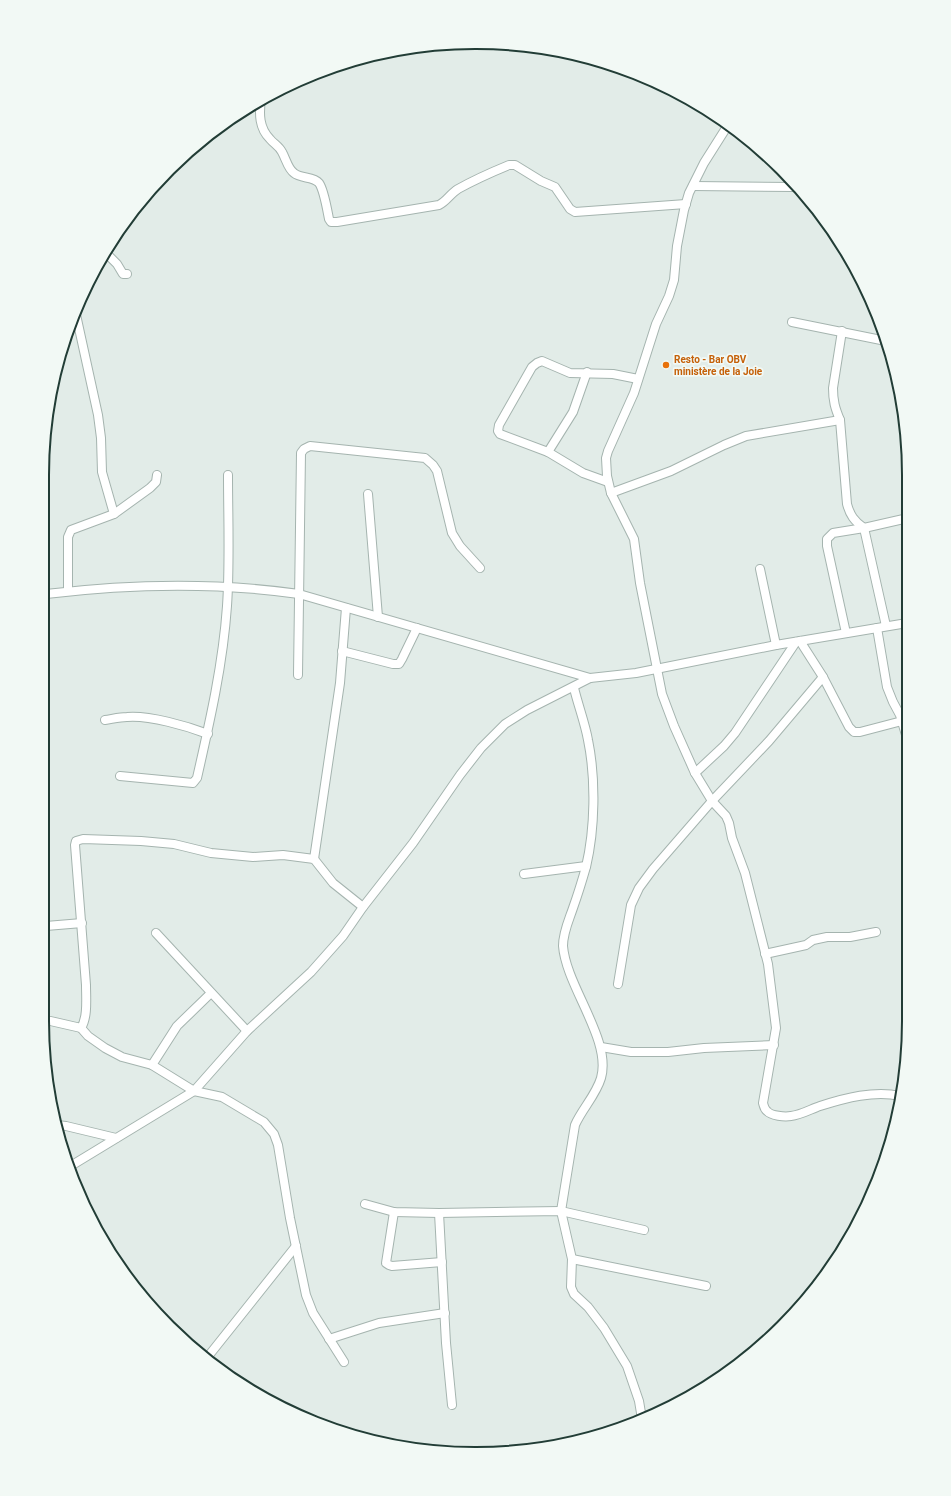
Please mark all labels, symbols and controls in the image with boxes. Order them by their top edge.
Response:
place label: Resto - Bar OBV ministère de la Joie [674,354,763,377]
marker: Resto - Bar OBV ministère de la Joie [661,360,671,370]

